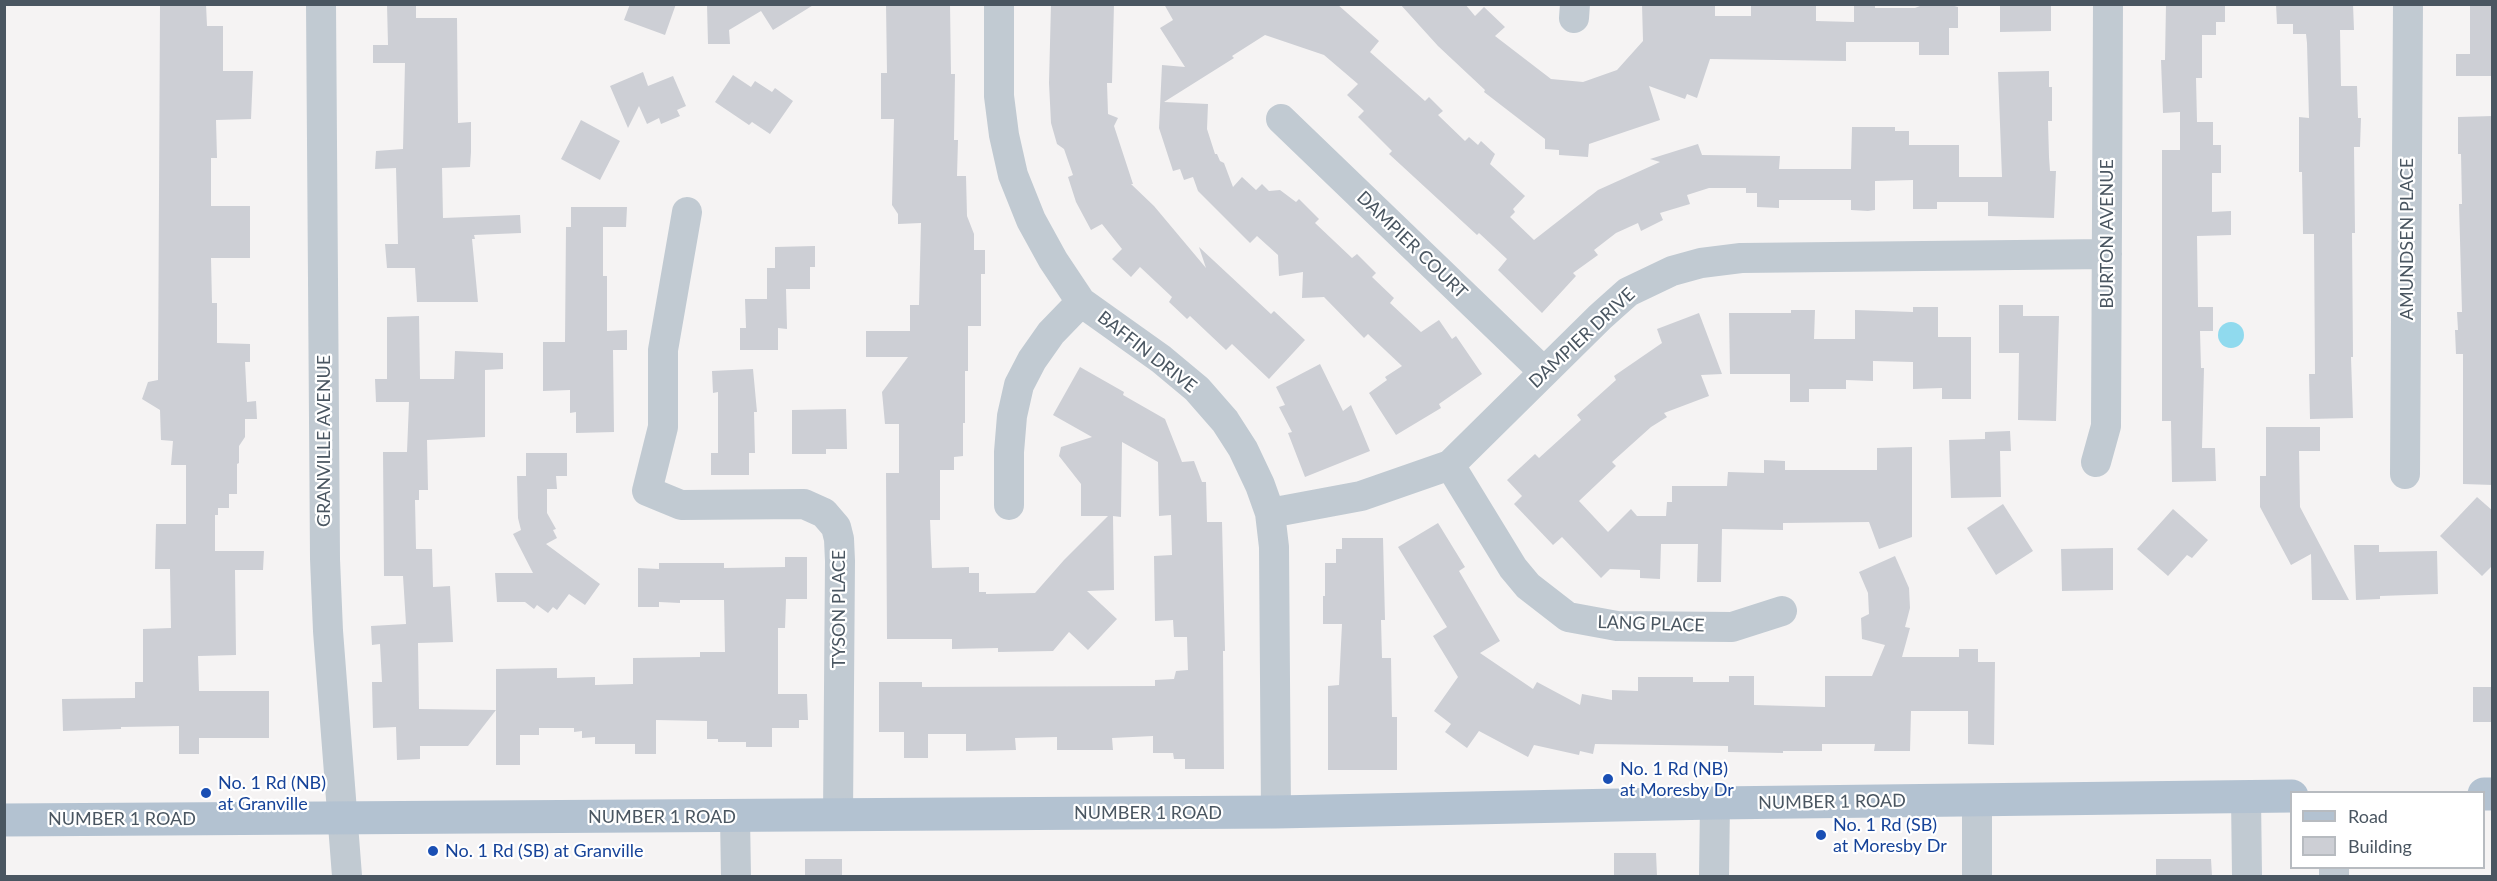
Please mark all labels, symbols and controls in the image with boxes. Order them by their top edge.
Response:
street label: AMUNDSEN PLACE [2396,158,2418,320]
street label: BURTON AVENUE [2096,159,2118,309]
street label: DAMPIER COURT [1352,187,1472,303]
street label: DAMPIER DRIVE [1525,283,1639,393]
street label: BAFFIN DRIVE [1093,307,1201,397]
street label: GRANVILLE AVENUE [313,355,335,527]
street label: TYSON PLACE [828,550,850,668]
street label: LANG PLACE [1597,611,1705,637]
place label: No. 1 Rd (NB) at Moresby Dr [1620,758,1734,800]
place label: No. 1 Rd (NB) at Granville [218,772,326,814]
marker: No. 1 Rd (NB) at Moresby Dr [1601,772,1615,786]
marker: No. 1 Rd (NB) at Granville [199,786,213,800]
street label: NUMBER 1 ROAD [1758,790,1906,814]
legend [2290,791,2485,869]
street label: NUMBER 1 ROAD [1074,802,1222,824]
text: Road [2348,805,2388,827]
street label: NUMBER 1 ROAD [588,806,736,828]
street label: NUMBER 1 ROAD [48,808,196,830]
place label: No. 1 Rd (SB) at Moresby Dr [1833,814,1947,856]
marker: No. 1 Rd (SB) at Moresby Dr [1814,828,1828,842]
text: Building [2348,835,2412,857]
place label: No. 1 Rd (SB) at Granville [445,840,643,862]
marker: No. 1 Rd (SB) at Granville [426,844,440,858]

